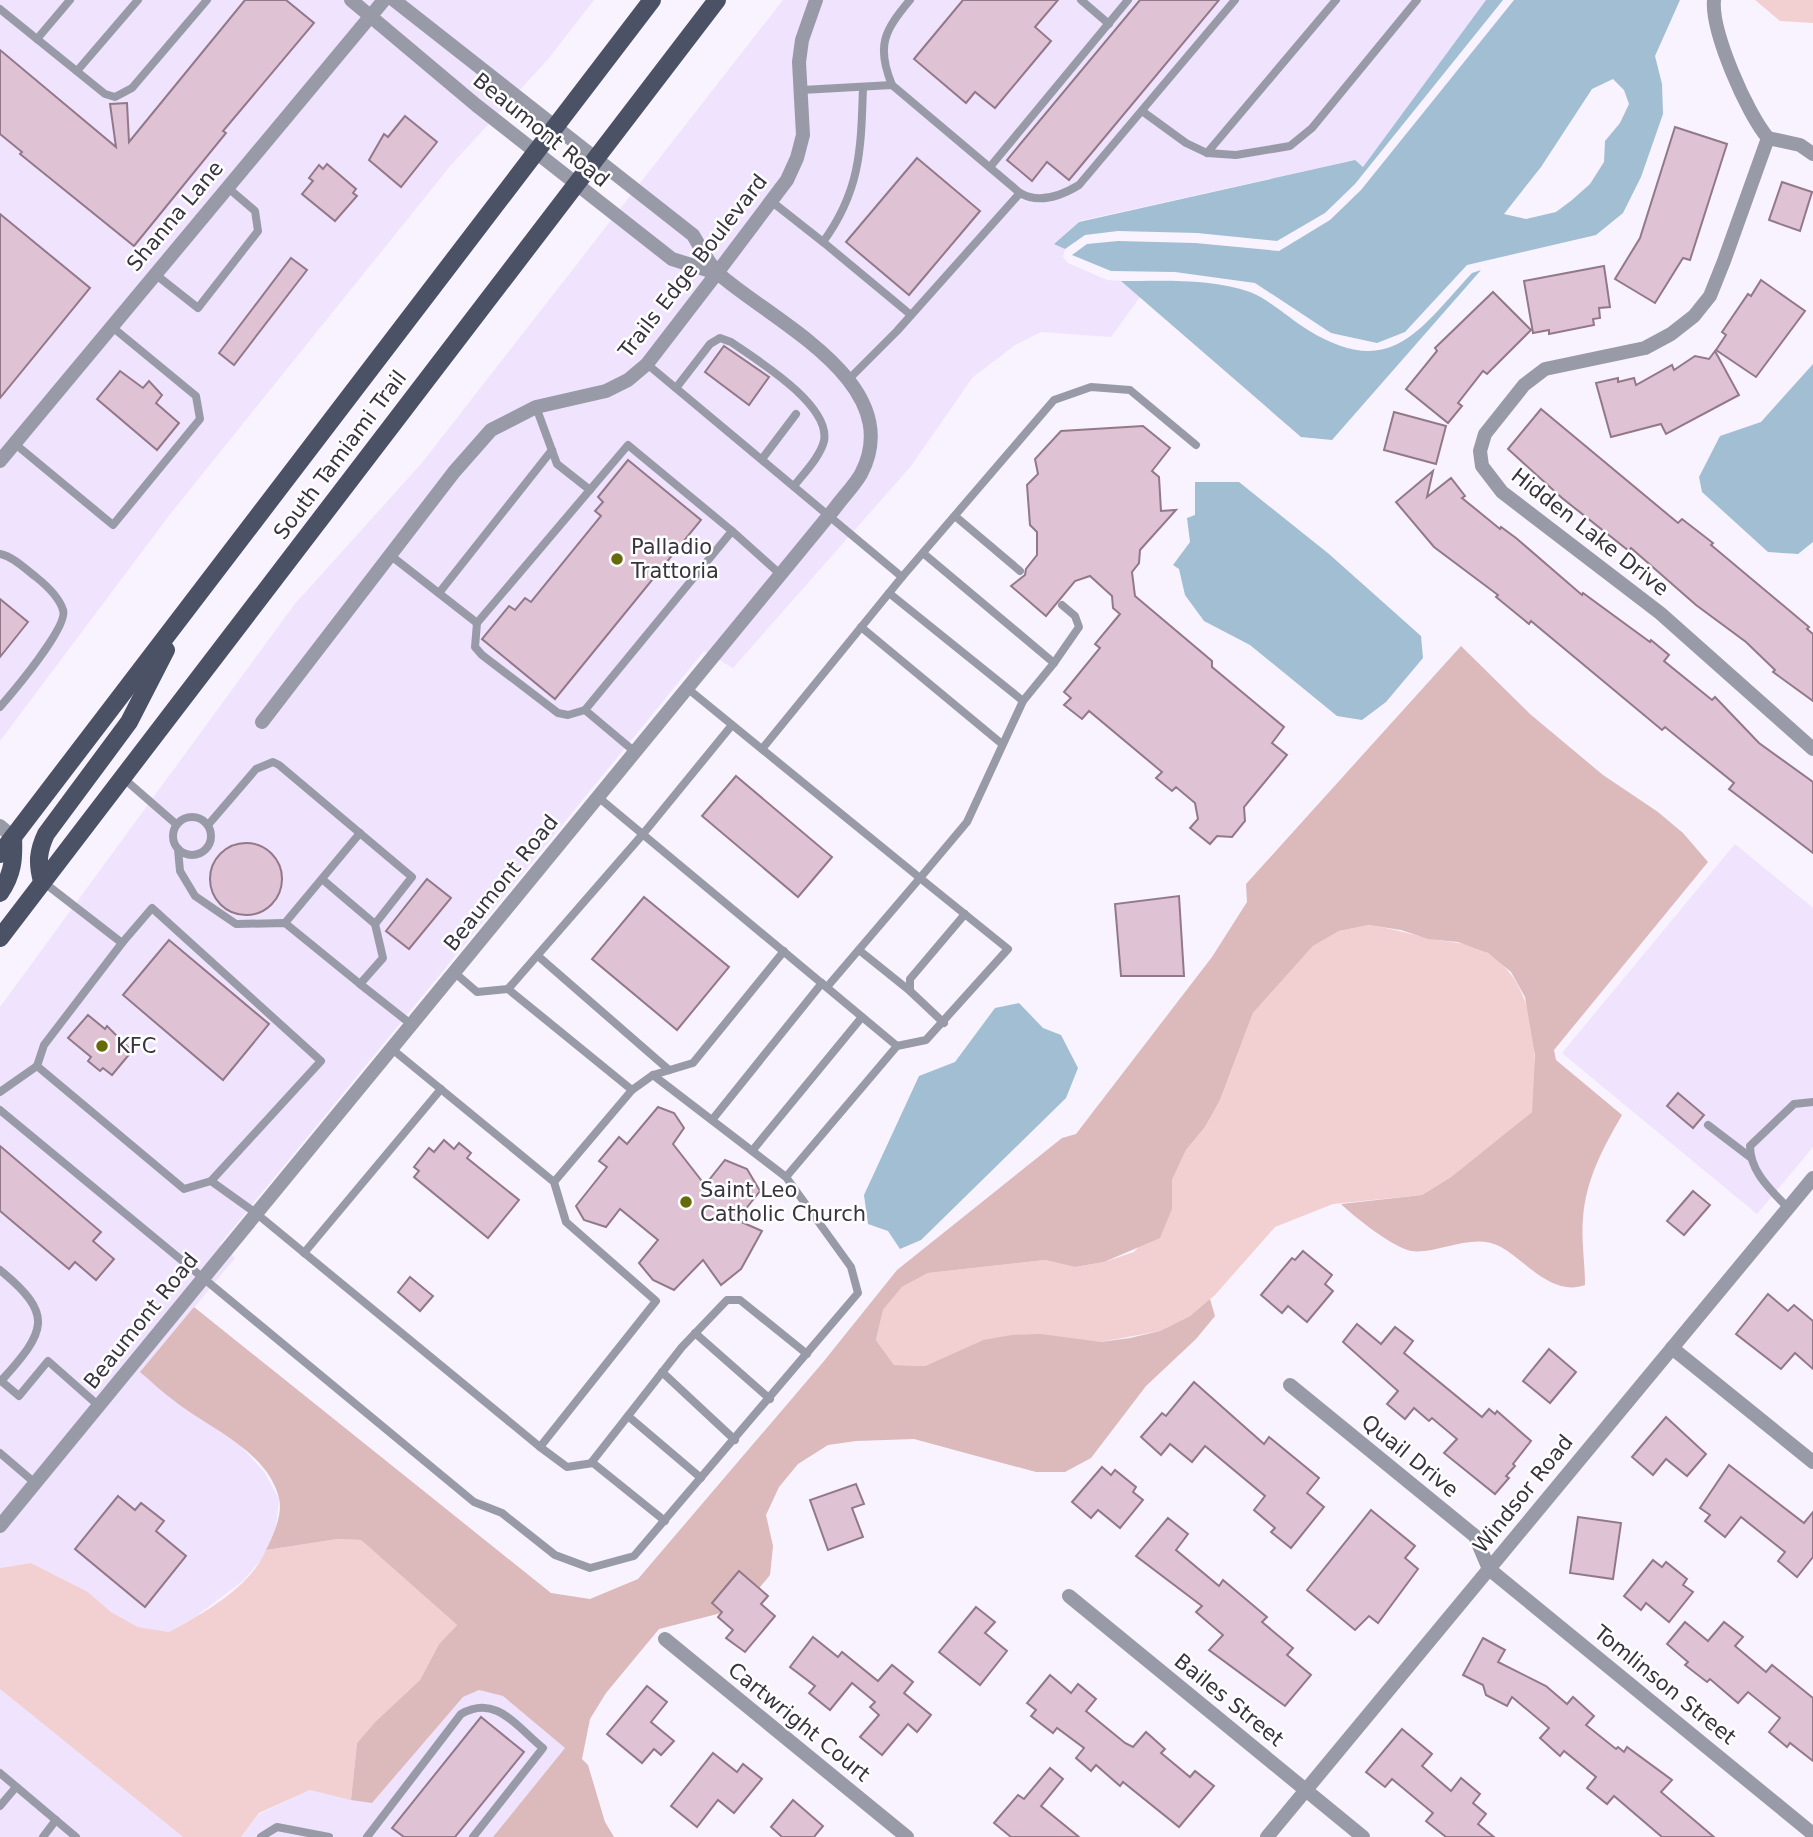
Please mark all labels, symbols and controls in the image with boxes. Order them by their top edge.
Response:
street label: Beaumont Road [468,68,614,192]
street label: Shanna Lane [122,156,228,276]
street label: Trails Edge Boulevard [613,169,772,363]
street label: South Tamiami Trail [269,366,411,544]
street label: Hidden Lake Drive [1507,463,1673,601]
place label: Palladio Trattoria [630,535,719,583]
marker: Palladio Trattoria [609,551,625,567]
street label: Beaumont Road [439,810,563,956]
place label: KFC [116,1034,157,1058]
marker: KFC [94,1038,110,1054]
place label: Saint Leo Catholic Church [700,1178,866,1226]
marker: Saint Leo Catholic Church [678,1194,694,1210]
street label: Beaumont Road [79,1248,203,1394]
street label: Quail Drive [1357,1410,1463,1502]
street label: Windsor Road [1468,1430,1578,1558]
street label: Tomlinson Street [1589,1620,1741,1749]
street label: Bailes Street [1170,1649,1288,1751]
street label: Cartwright Court [723,1658,875,1786]

